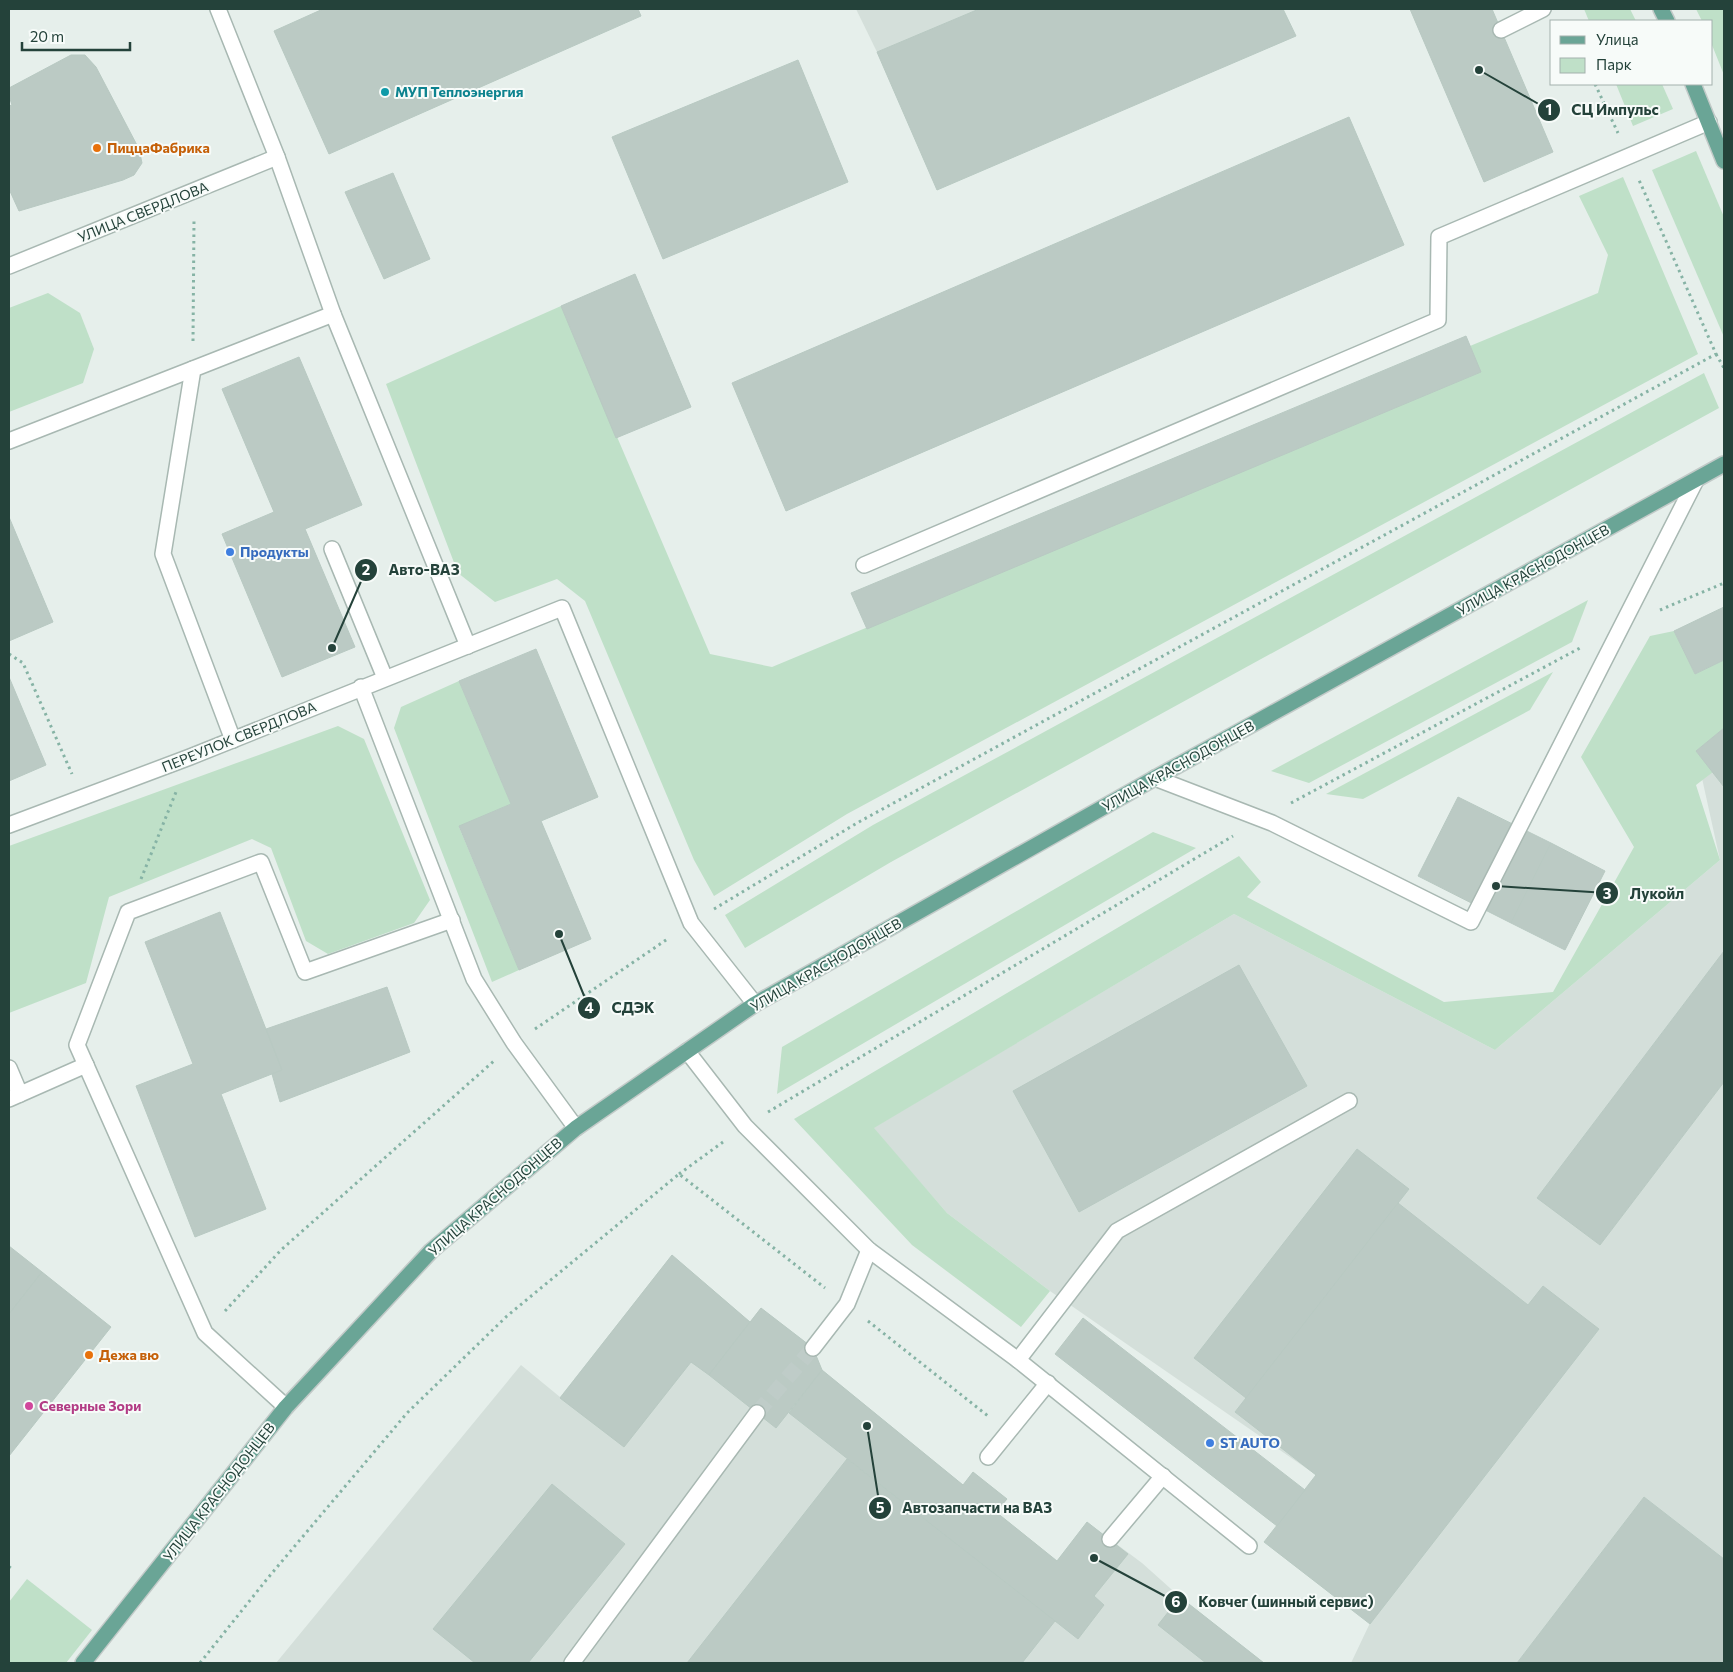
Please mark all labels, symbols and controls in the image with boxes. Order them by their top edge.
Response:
scale bar [22,20,130,52]
legend [1550,20,1713,85]
text: 20 m [30,27,64,45]
text: Улица [1596,30,1638,48]
text: Парк [1596,55,1632,73]
place label: МУП Теплоэнергия [395,83,523,100]
marker: МУП Теплоэнергия [379,86,391,98]
callout: СЦ Импульс [1536,95,1669,125]
text: 1 [1546,100,1552,118]
text: СЦ Импульс [1571,100,1659,118]
place label: ПиццаФабрика [107,139,210,156]
marker: ПиццаФабрика [91,142,103,154]
street label: УЛИЦА СВЕРДЛОВА [75,177,211,246]
street label: УЛИЦА КРАСНОДОНЦЕВ [1454,521,1612,619]
place label: Продукты [240,543,309,560]
marker: Продукты [224,546,236,558]
callout: Авто-ВАЗ [354,555,470,585]
text: 2 [362,560,370,578]
text: Авто-ВАЗ [389,560,460,578]
street label: ПЕРЕУЛОК СВЕРДЛОВА [159,698,319,775]
street label: УЛИЦА КРАСНОДОНЦЕВ [1099,717,1257,815]
callout: Лукойл [1595,878,1694,908]
text: 3 [1603,884,1612,902]
text: Лукойл [1630,884,1684,902]
street label: УЛИЦА КРАСНОДОНЦЕВ [747,914,904,1015]
callout: СДЭК [577,993,665,1023]
text: 4 [584,998,594,1016]
text: СДЭК [611,998,655,1016]
street label: УЛИЦА КРАСНОДОНЦЕВ [424,1134,565,1259]
place label: Дежа вю [99,1346,159,1363]
marker: Дежа вю [83,1349,95,1361]
place label: Северные Зори [39,1397,141,1414]
marker: Северные Зори [23,1400,35,1412]
street label: УЛИЦА КРАСНОДОНЦЕВ [159,1419,278,1564]
place label: ST AUTO [1220,1434,1280,1451]
marker: ST AUTO [1204,1437,1216,1449]
callout: Автозапчасти на ВАЗ [867,1493,1062,1523]
text: 5 [876,1498,885,1516]
text: Автозапчасти на ВАЗ [902,1498,1052,1516]
callout: Ковчег (шинный сервис) [1163,1587,1384,1617]
text: 6 [1171,1592,1181,1610]
text: Ковчег (шинный сервис) [1198,1592,1374,1610]

